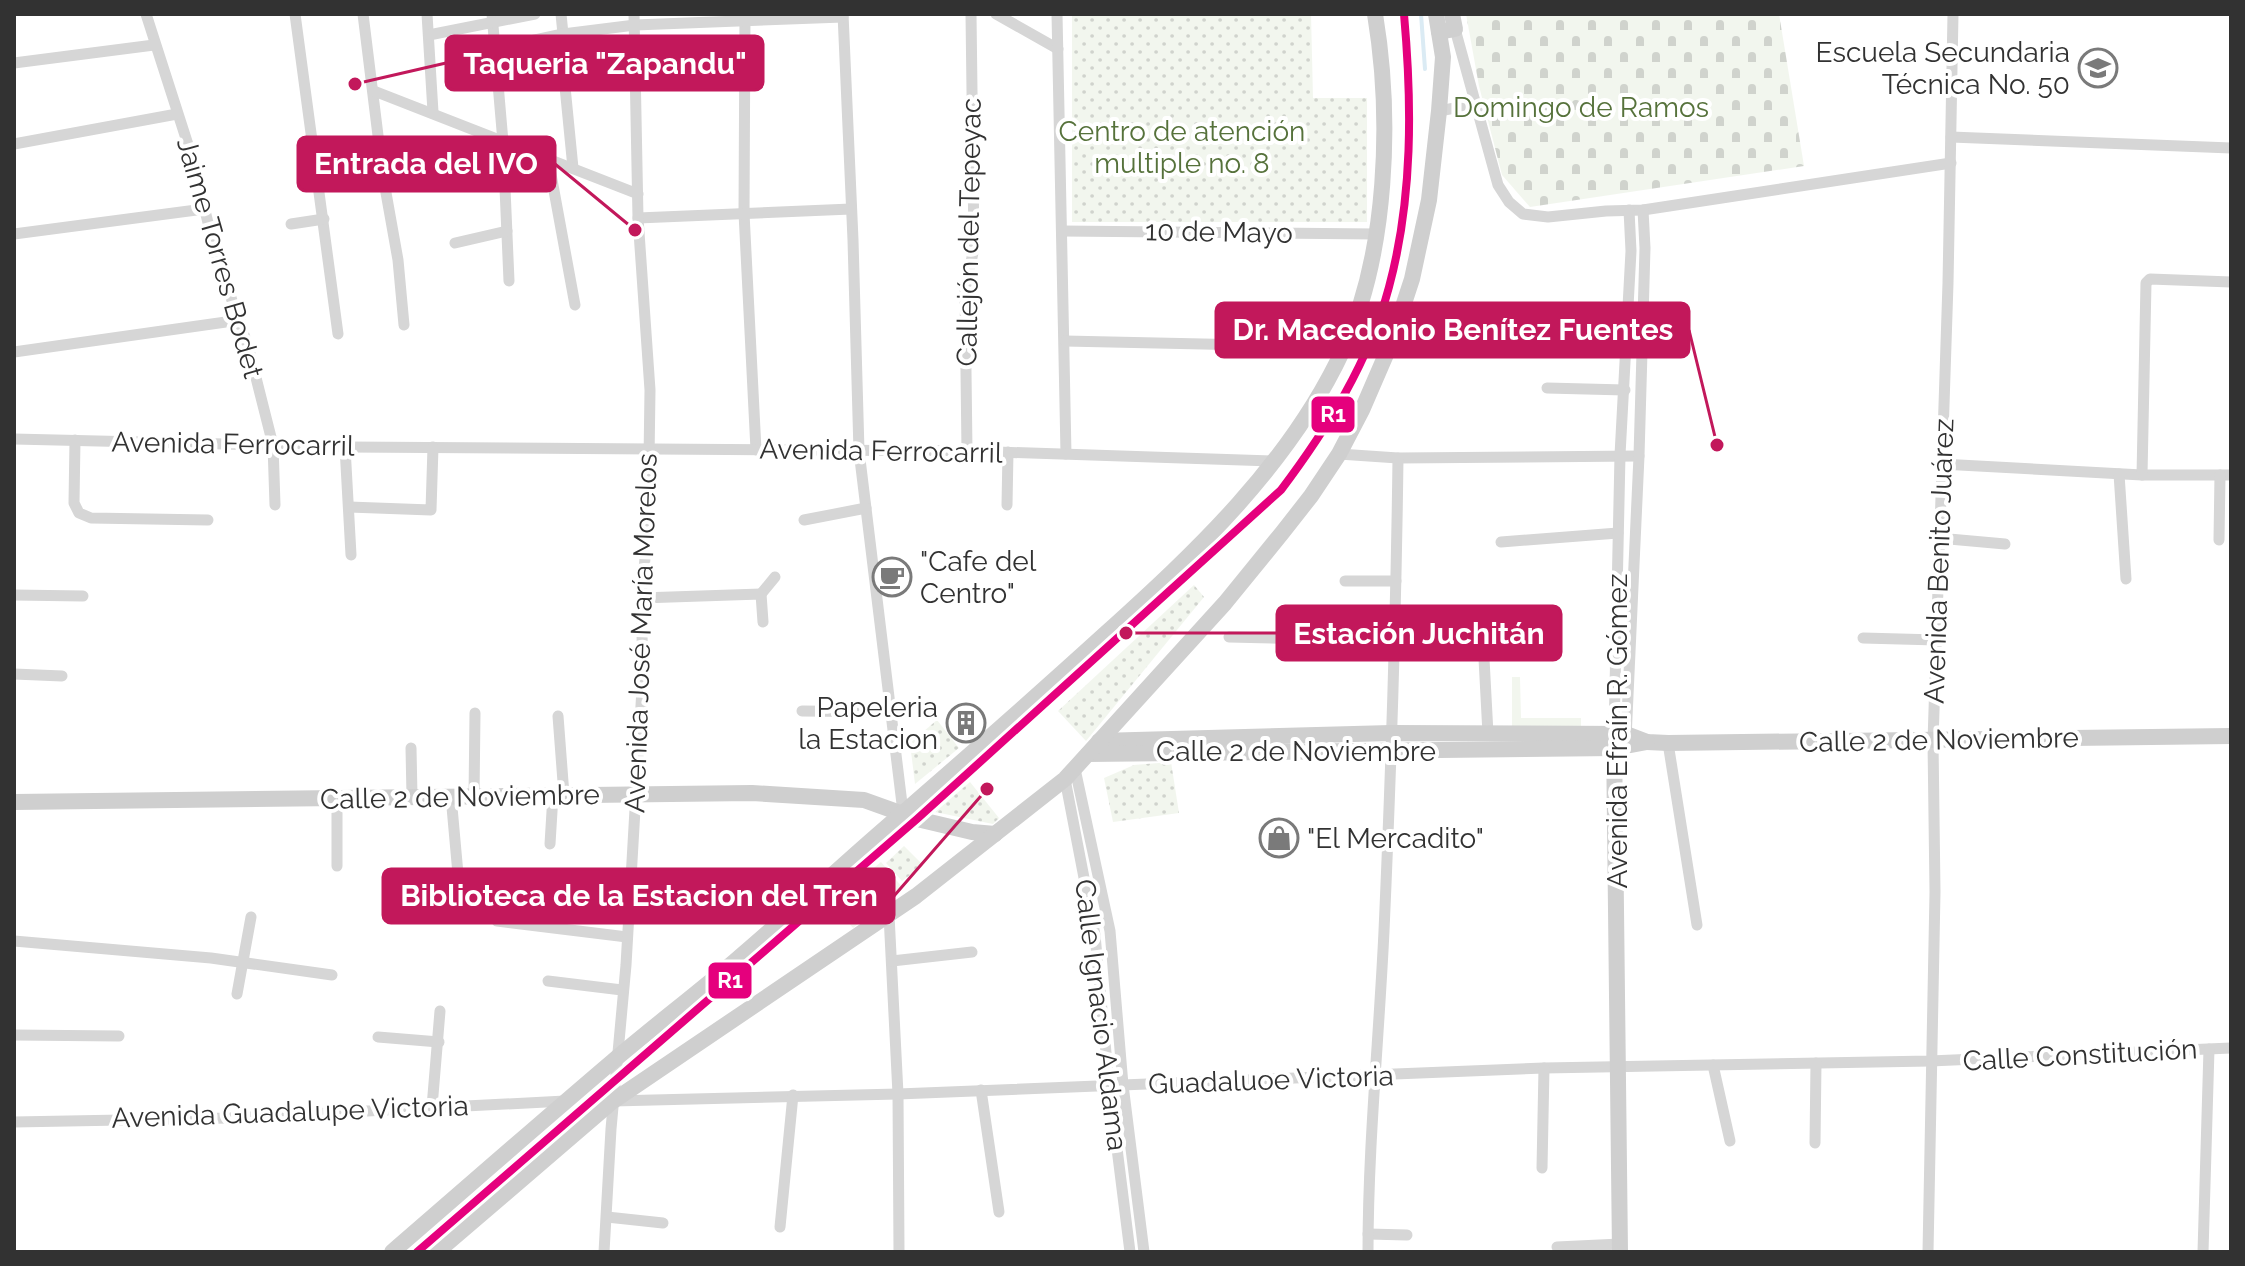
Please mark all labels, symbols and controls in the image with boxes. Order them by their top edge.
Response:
callout: Taqueria "Zapandu" [446,36,763,90]
place label: Escuela Secundaria Técnica No. 50 [1815,36,2070,101]
text: Taqueria "Zapandu" [463,46,747,81]
school or university icon: Escuela Secundaria Técnica No. 50 [2077,47,2119,89]
park label: Domingo de Ramos [1453,91,1709,124]
street label: Callejón del Tepeyac [950,97,988,367]
park label: Centro de atención multiple no. 8 [1059,115,1305,180]
street label: Jaime Torres Bodet [170,134,270,383]
callout: Entrada del IVO [298,137,555,191]
text: Entrada del IVO [314,146,538,181]
street label: 10 de Mayo [1145,214,1293,250]
callout: Dr. Macedonio Benítez Fuentes [1216,303,1689,357]
text: Dr. Macedonio Benítez Fuentes [1233,312,1673,347]
line badge: R1 [1310,395,1356,434]
text: R1 [1320,401,1346,427]
street label: Avenida Benito Juárez [1918,418,1960,704]
street label: Avenida Ferrocarril [111,425,355,463]
street label: Avenida Ferrocarril [759,432,1003,470]
street label: Avenida José María Morelos [618,453,664,813]
place label: "Cafe del Centro" [920,545,1037,610]
cafe icon: "Cafe del Centro" [871,556,913,598]
street label: Avenida Efraín R. Gómez [1601,574,1634,888]
callout: Estación Juchitán [1277,606,1561,660]
text: Estación Juchitán [1293,616,1545,651]
place label: Papeleria la Estacion [798,691,938,756]
building icon: Papeleria la Estacion [945,702,987,744]
street label: Calle 2 de Noviembre [1799,721,2079,759]
street label: Calle 2 de Noviembre [1156,735,1436,768]
street label: Calle 2 de Noviembre [320,778,600,816]
shop icon: "El Mercadito" [1258,817,1300,859]
place label: "El Mercadito" [1307,822,1484,855]
callout: Biblioteca de la Estacion del Tren [383,869,894,923]
street label: Calle Ignacio Aldama [1068,877,1134,1153]
text: Biblioteca de la Estacion del Tren [400,878,878,913]
line badge: R1 [707,961,753,1000]
text: R1 [717,967,743,993]
street label: Calle Constitución [1962,1032,2198,1078]
street label: Guadaluoe Victoria [1148,1059,1394,1101]
street label: Avenida Guadalupe Victoria [111,1089,469,1135]

